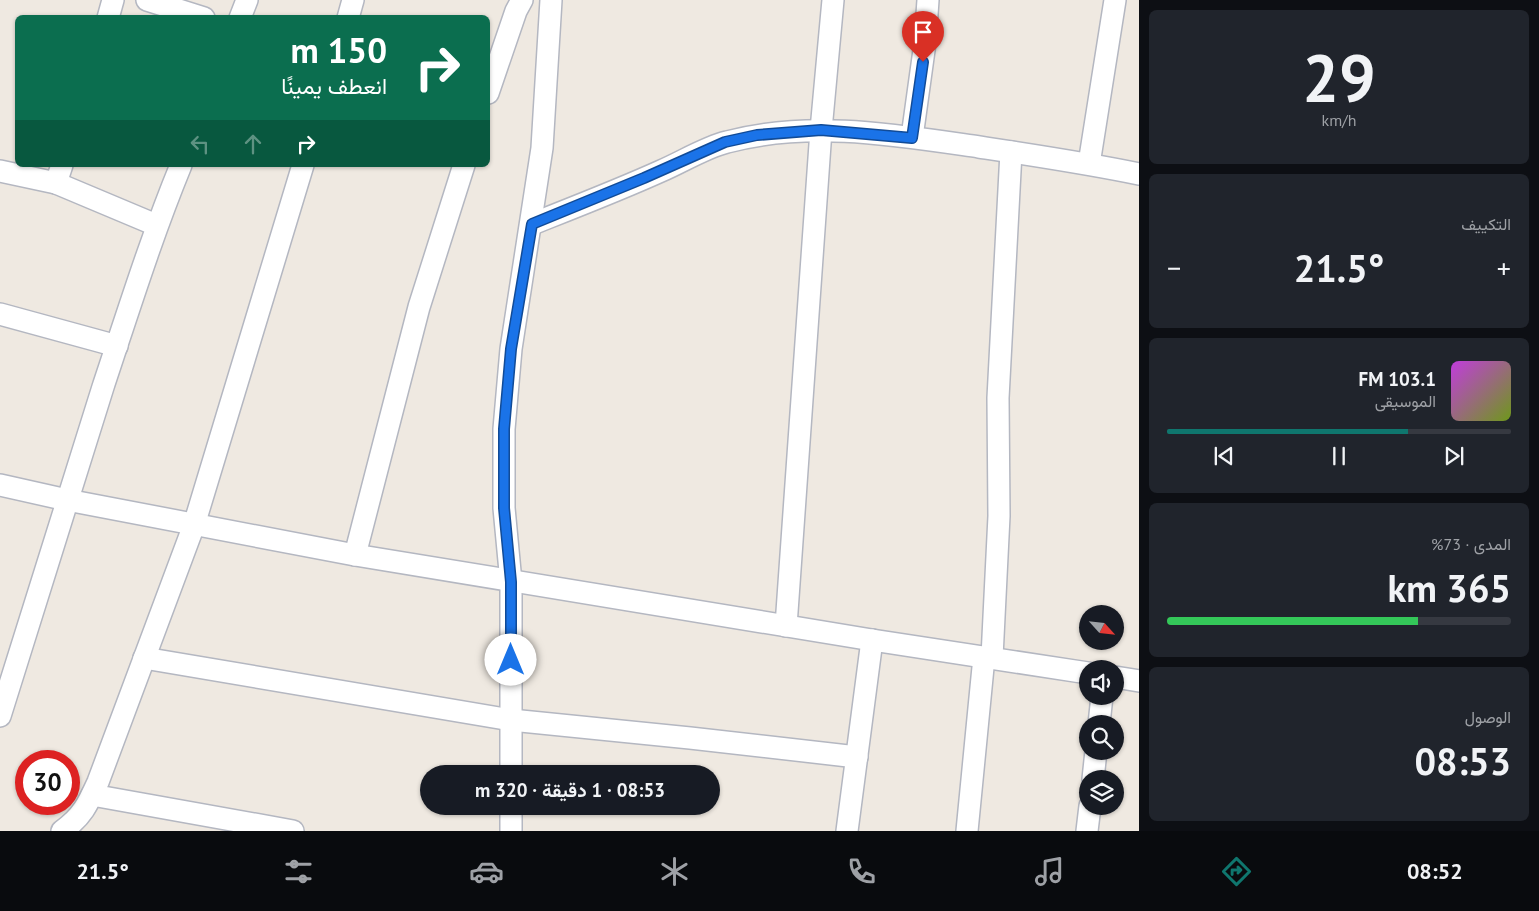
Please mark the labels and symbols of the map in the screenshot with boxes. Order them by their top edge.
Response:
pin [902,11,944,62]
north arrow [1079,605,1124,650]
position arrow [484,633,536,685]
speed limit sign: 30 [15,750,80,815]

